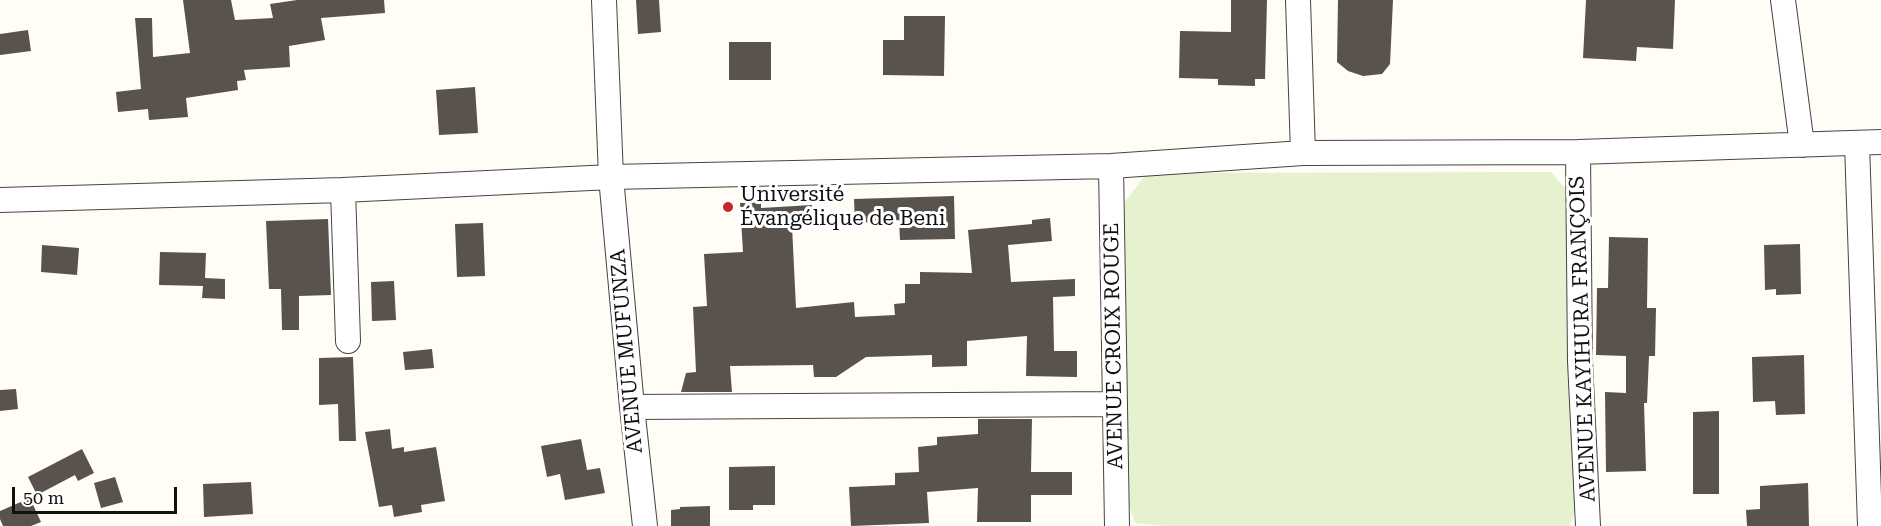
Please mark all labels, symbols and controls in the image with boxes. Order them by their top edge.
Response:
street label: AVENUE KAYIHURA FRANÇOIS [1565,175,1601,503]
place label: Université Évangélique de Beni [740,182,945,232]
marker: Université Évangélique de Beni [721,200,735,214]
street label: AVENUE CROIX ROUGE [1099,222,1129,470]
street label: AVENUE MUFUNZA [606,248,648,454]
scale bar [15,475,180,513]
text: 50 m [23,487,64,508]

